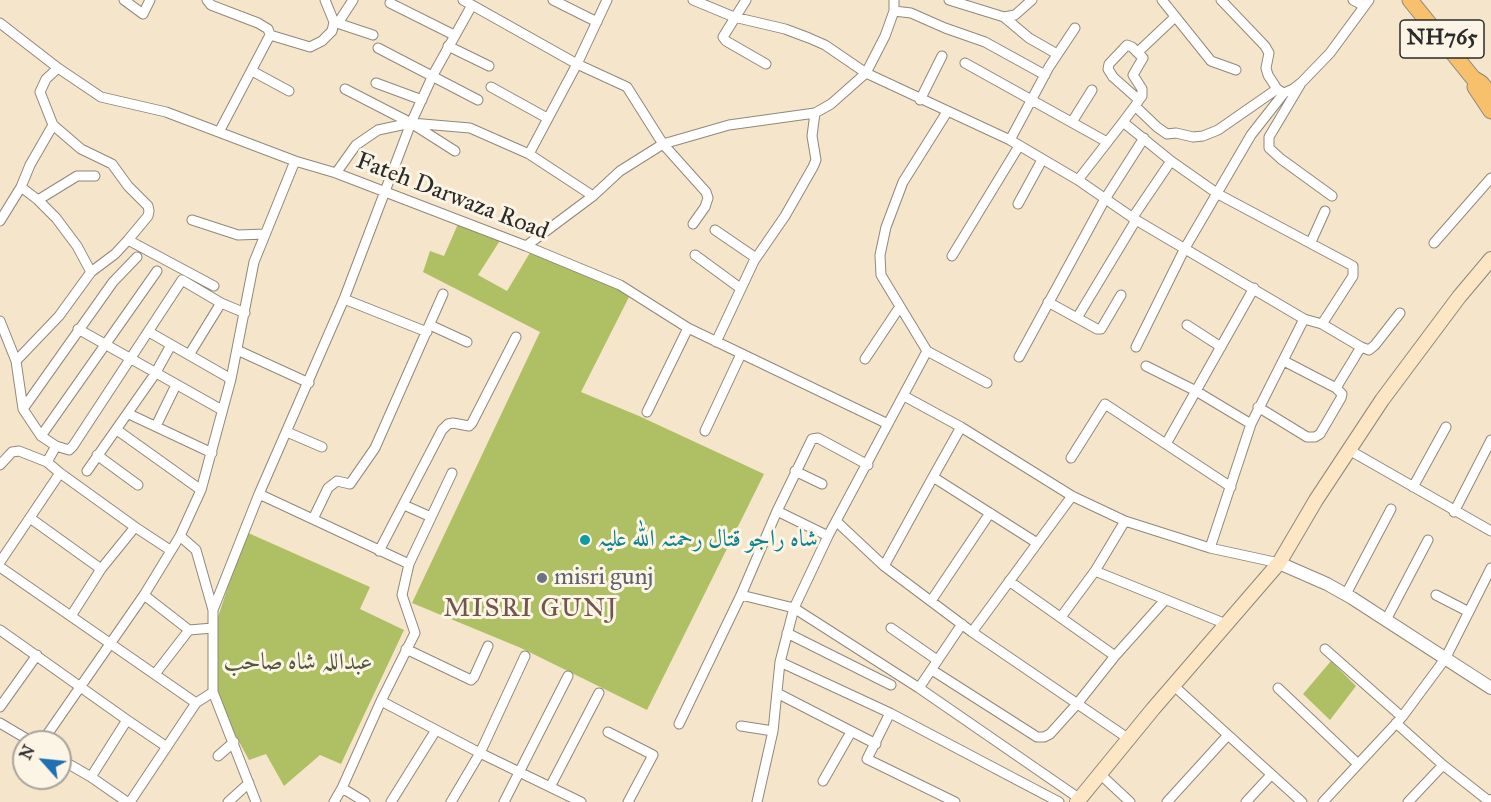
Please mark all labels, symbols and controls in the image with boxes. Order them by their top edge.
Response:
road number: NH765 [1400,20,1484,58]
street label: Fateh Darwaza Road [352,147,552,247]
place label: شاہ راجو قتال رحمتہ اللہ علیہ [597,526,818,554]
marker: شاہ راجو قتال رحمتہ اللہ علیہ [578,533,592,547]
place label: misri gunj [554,564,653,592]
marker: misri gunj [535,571,549,585]
district label: MISRI GUNJ [443,594,619,626]
park label: عبداللہ شاہ صاحب [224,649,372,677]
north arrow [12,730,72,790]
text: N [16,742,39,763]

